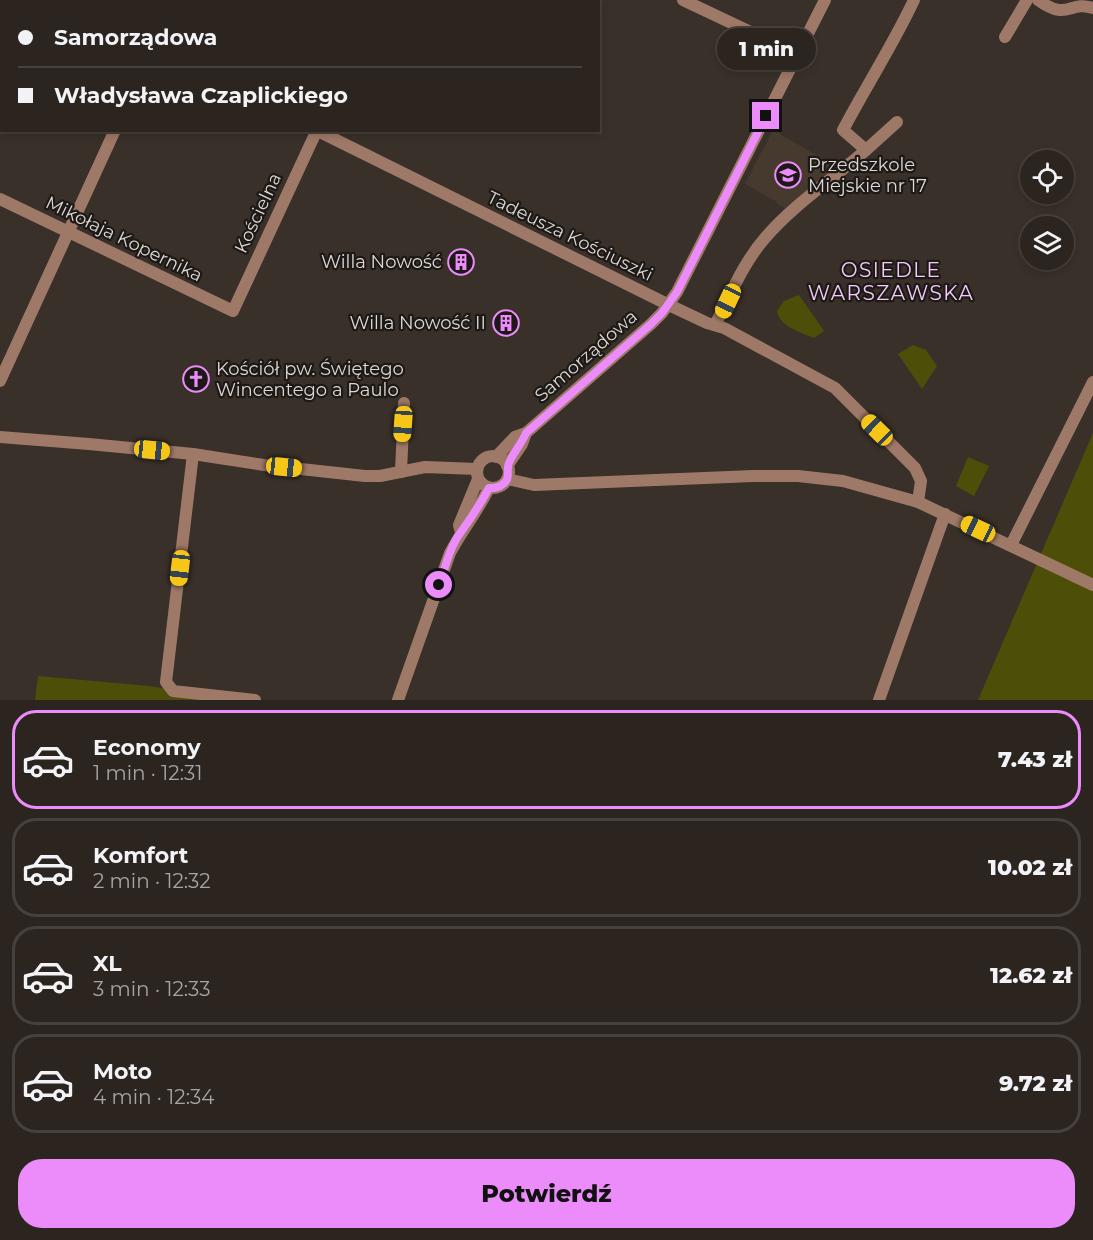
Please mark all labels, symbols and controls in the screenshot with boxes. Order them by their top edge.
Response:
text: Samorządowa [54,24,217,51]
callout: 1 min [716,29,816,71]
text: 1 min [739,37,794,61]
text: Władysława Czaplickiego [54,82,348,109]
route end [752,102,779,129]
map controls [1020,150,1074,270]
button: locate [1020,150,1074,204]
place label: Przedszkole Miejskie nr 17 [808,154,927,197]
school or university icon: Przedszkole Miejskie nr 17 [773,160,803,190]
street label: Kościelna [230,169,286,257]
street label: Tadeusza Kościuszki [483,186,657,286]
street label: Mikołaja Kopernika [42,191,206,287]
button: layers [1020,216,1074,270]
building icon: Willa Nowość [446,247,476,277]
place label: Willa Nowość [321,251,442,273]
district label: OSIEDLE WARSZAWSKA [808,258,974,305]
car [712,281,744,321]
street label: Samorządowa [530,306,642,406]
building icon: Willa Nowość II [491,308,521,338]
place label: Willa Nowość II [349,312,486,334]
place label: Kościół pw. Świętego Wincentego a Paulo [216,358,404,401]
church icon: Kościół pw. Świętego Wincentego a Paulo [181,364,211,394]
car [393,405,413,443]
car [858,411,896,449]
car [133,439,171,461]
car [265,456,303,478]
car [958,513,998,545]
car [169,549,191,587]
route start [425,571,452,598]
icon: car [21,733,75,787]
text: Economy [93,734,201,761]
text: 7.43 zł [998,746,1072,773]
text: 1 min · 12:31 [93,761,202,785]
icon: car [21,841,75,895]
text: Komfort [93,842,188,869]
text: 10.02 zł [988,854,1072,881]
text: 2 min · 12:32 [93,869,211,893]
icon: car [21,949,75,1003]
text: XL [93,950,122,977]
text: 12.62 zł [990,962,1072,989]
text: 3 min · 12:33 [93,977,210,1001]
icon: car [21,1057,75,1111]
text: Moto [93,1058,152,1085]
text: 9.72 zł [999,1070,1072,1097]
text: 4 min · 12:34 [93,1085,214,1109]
button: Potwierdź [18,1159,1075,1228]

